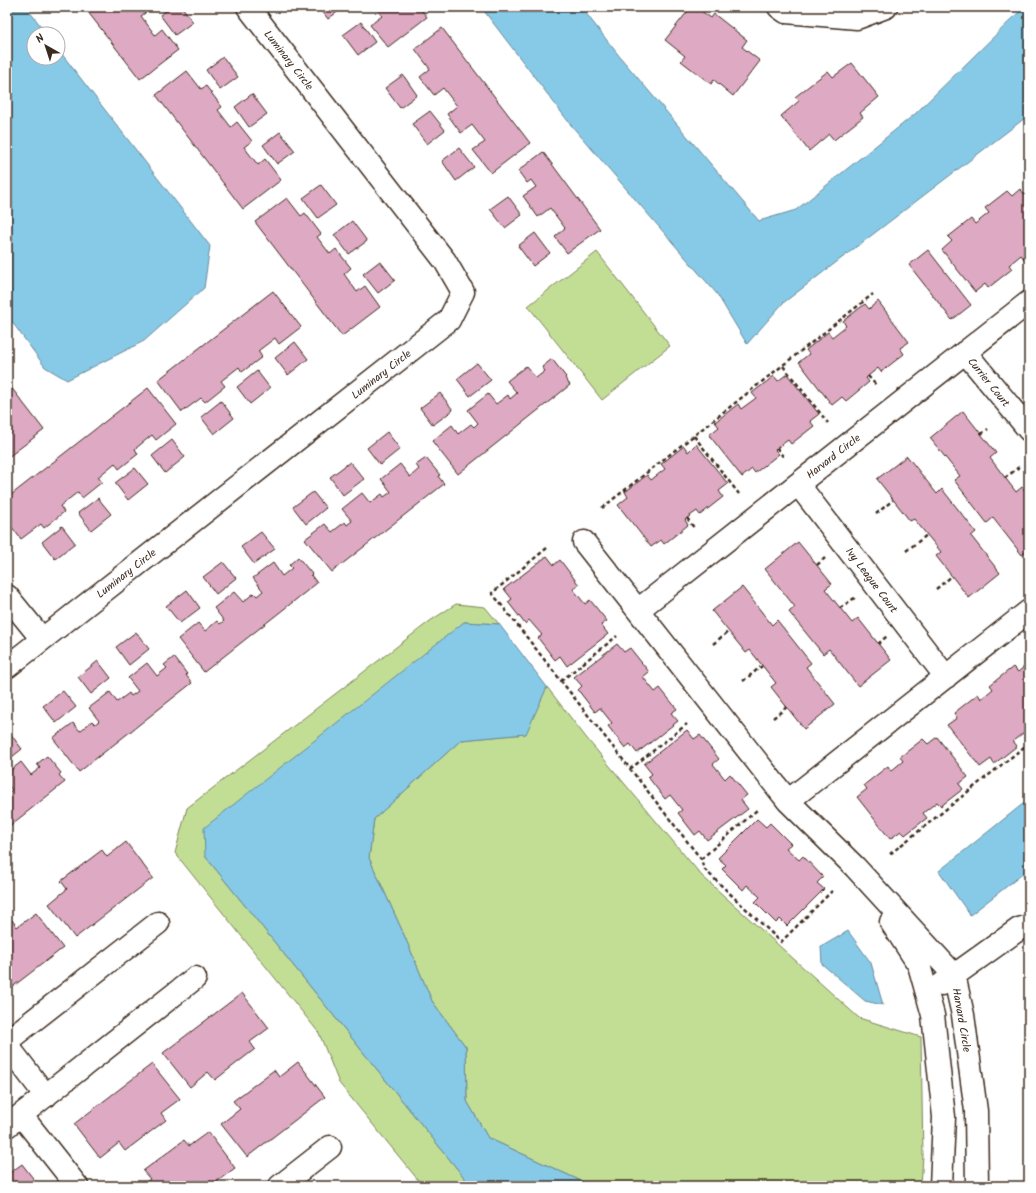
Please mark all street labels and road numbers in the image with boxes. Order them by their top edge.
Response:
street label: Luminary Circle [259,27,318,95]
street label: Luminary Circle [348,345,416,404]
street label: Currier Court [962,354,1014,412]
street label: Harvard Circle [803,430,865,484]
street label: Luminary Circle [93,544,161,603]
street label: Ivy League Court [840,544,902,618]
street label: Harvard Circle [947,987,976,1054]

